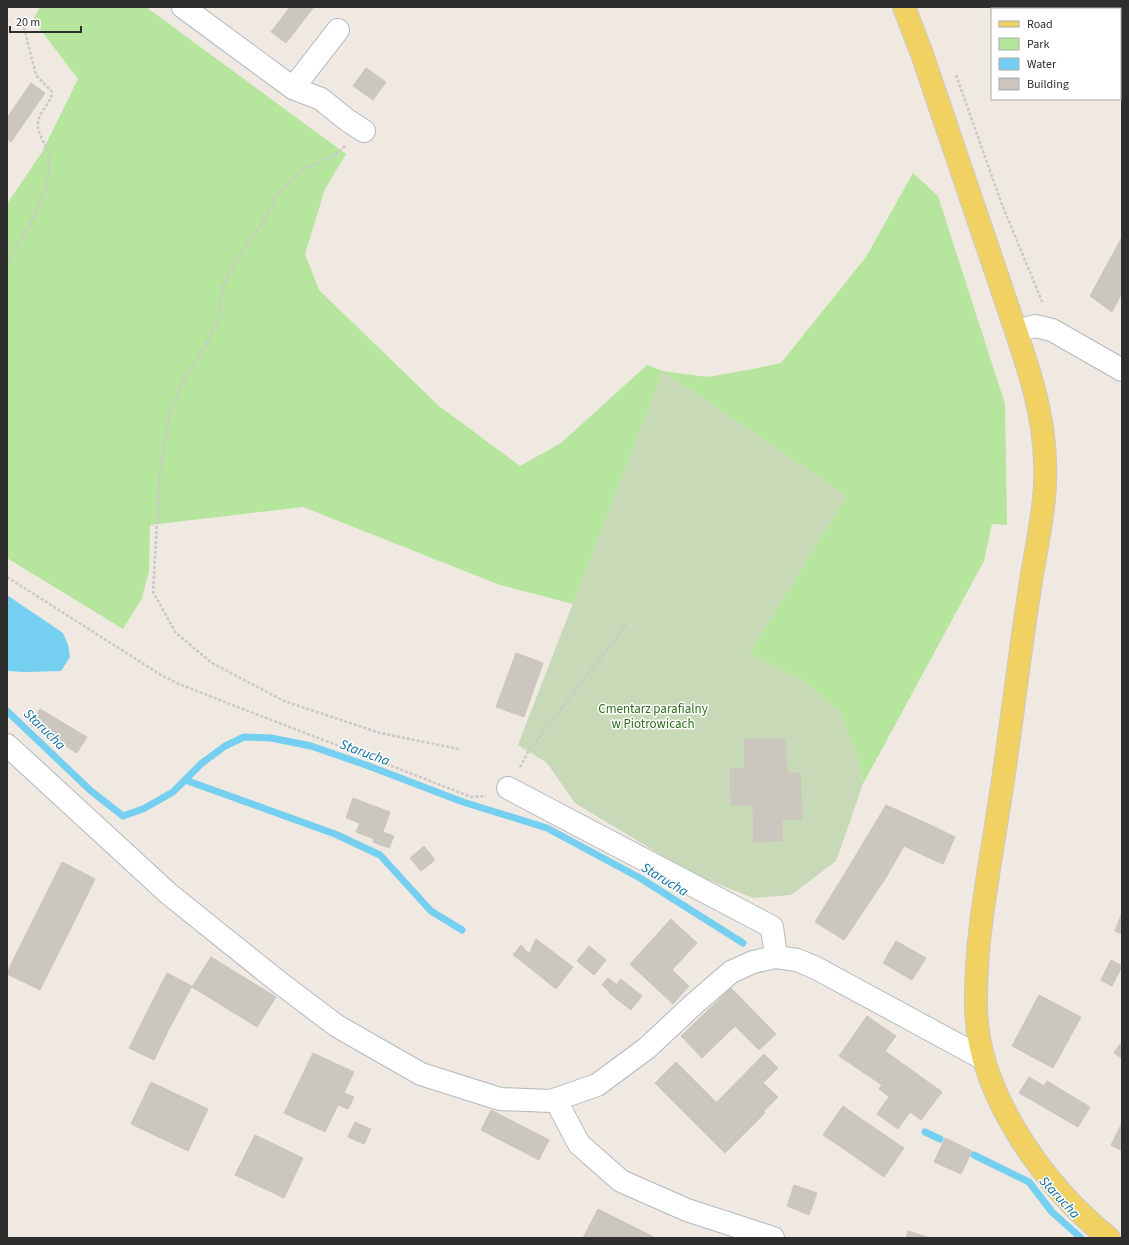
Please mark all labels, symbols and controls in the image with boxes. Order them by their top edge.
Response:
scale bar [10,8,81,34]
legend [991,8,1121,100]
text: 20 m [16,14,40,31]
text: Road [1027,16,1053,33]
text: Park [1027,36,1049,53]
text: Water [1027,56,1057,73]
text: Building [1027,76,1069,93]
park label: Cmentarz parafialny w Piotrowicach [598,700,708,733]
water label: Starucha [19,704,70,755]
water label: Starucha [337,735,393,771]
water label: Starucha [637,858,692,902]
water label: Starucha [1034,1172,1085,1224]

